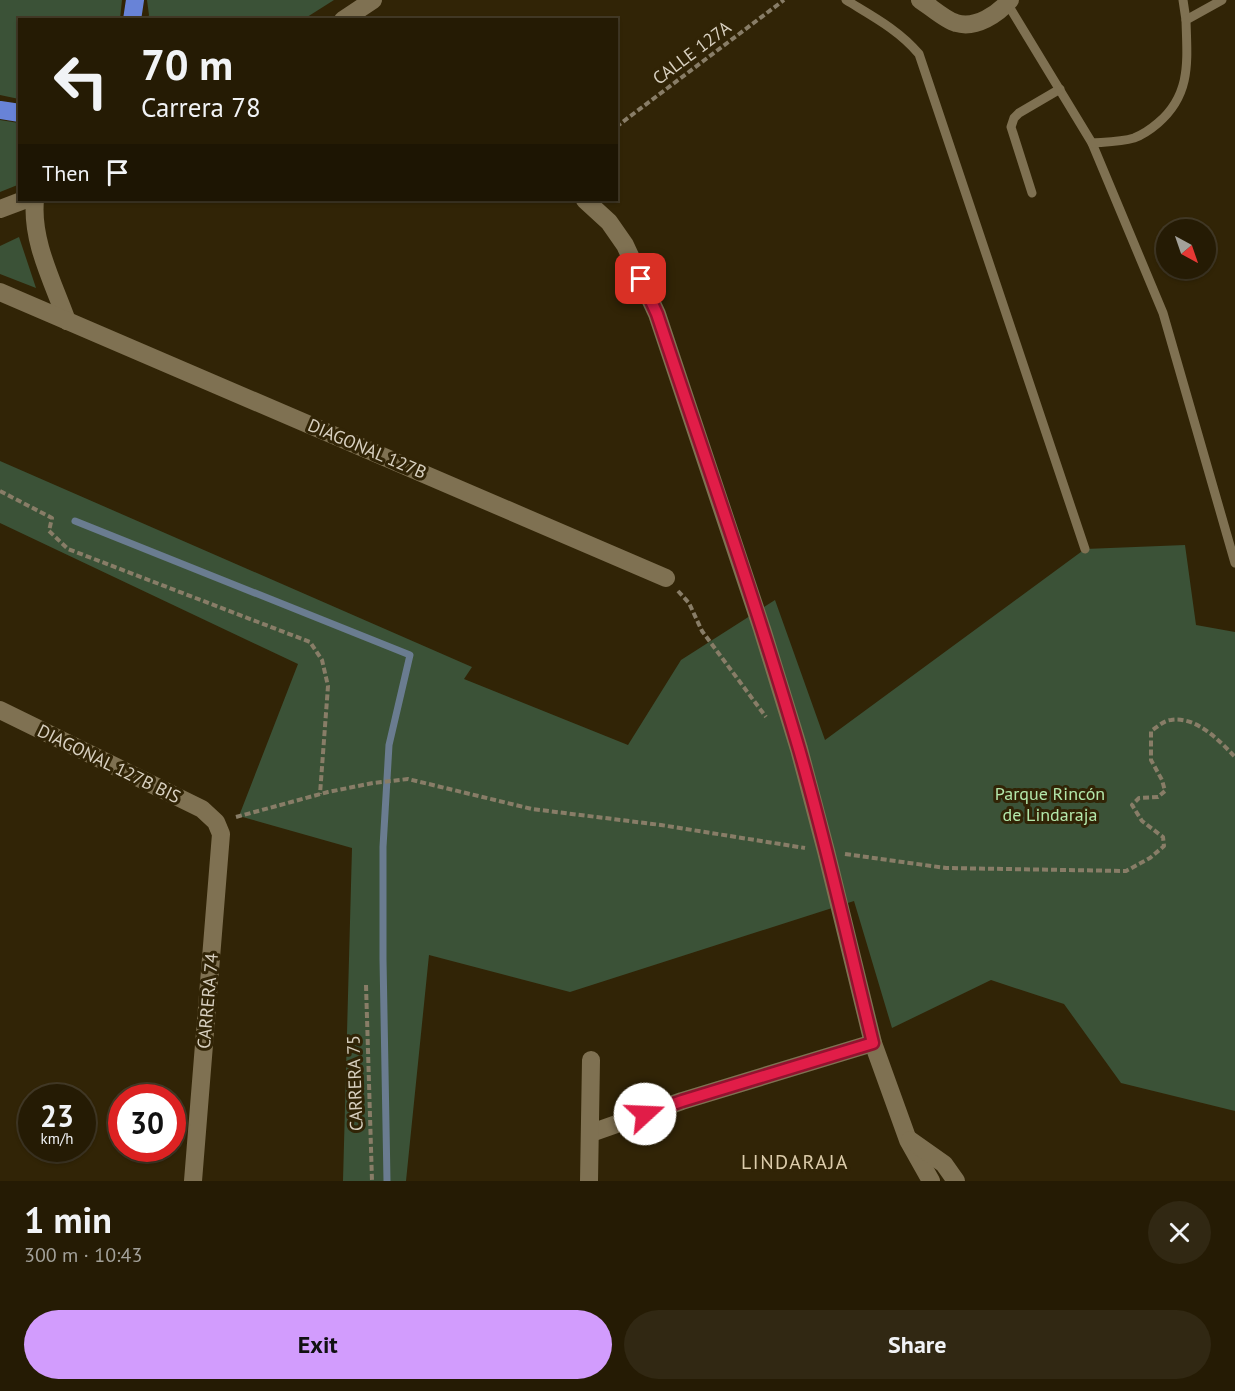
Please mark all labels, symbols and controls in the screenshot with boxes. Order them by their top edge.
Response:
street label: CALLE 127A [648,15,736,90]
text: 70 m [141,37,233,92]
icon: left [42,42,120,120]
text: Carrera 78 [141,90,261,124]
icon: arrive [101,156,134,189]
text: Then [42,159,89,187]
north arrow [1156,219,1216,279]
map controls [1156,219,1216,279]
pin [615,253,666,304]
icon: arrive [624,262,657,295]
street label: DIAGONAL 127B [305,413,430,484]
street label: DIAGONAL 127B BIS [34,719,185,808]
park label: Parque Rincón de Lindaraja [995,782,1105,826]
street label: CARRERA 74 [192,952,223,1050]
street label: CARRERA 75 [341,1035,368,1131]
position arrow [613,1082,677,1146]
speed limit sign: 30 [108,1084,186,1162]
text: 23 [40,1096,74,1135]
text: km/h [41,1129,73,1148]
district label: LINDARAJA [741,1149,849,1175]
text: 1 min [24,1196,112,1243]
button: close [1148,1201,1211,1264]
text: 300 m · 10:43 [24,1242,142,1268]
button: Exit [24,1310,612,1379]
button: Share [624,1310,1211,1379]

